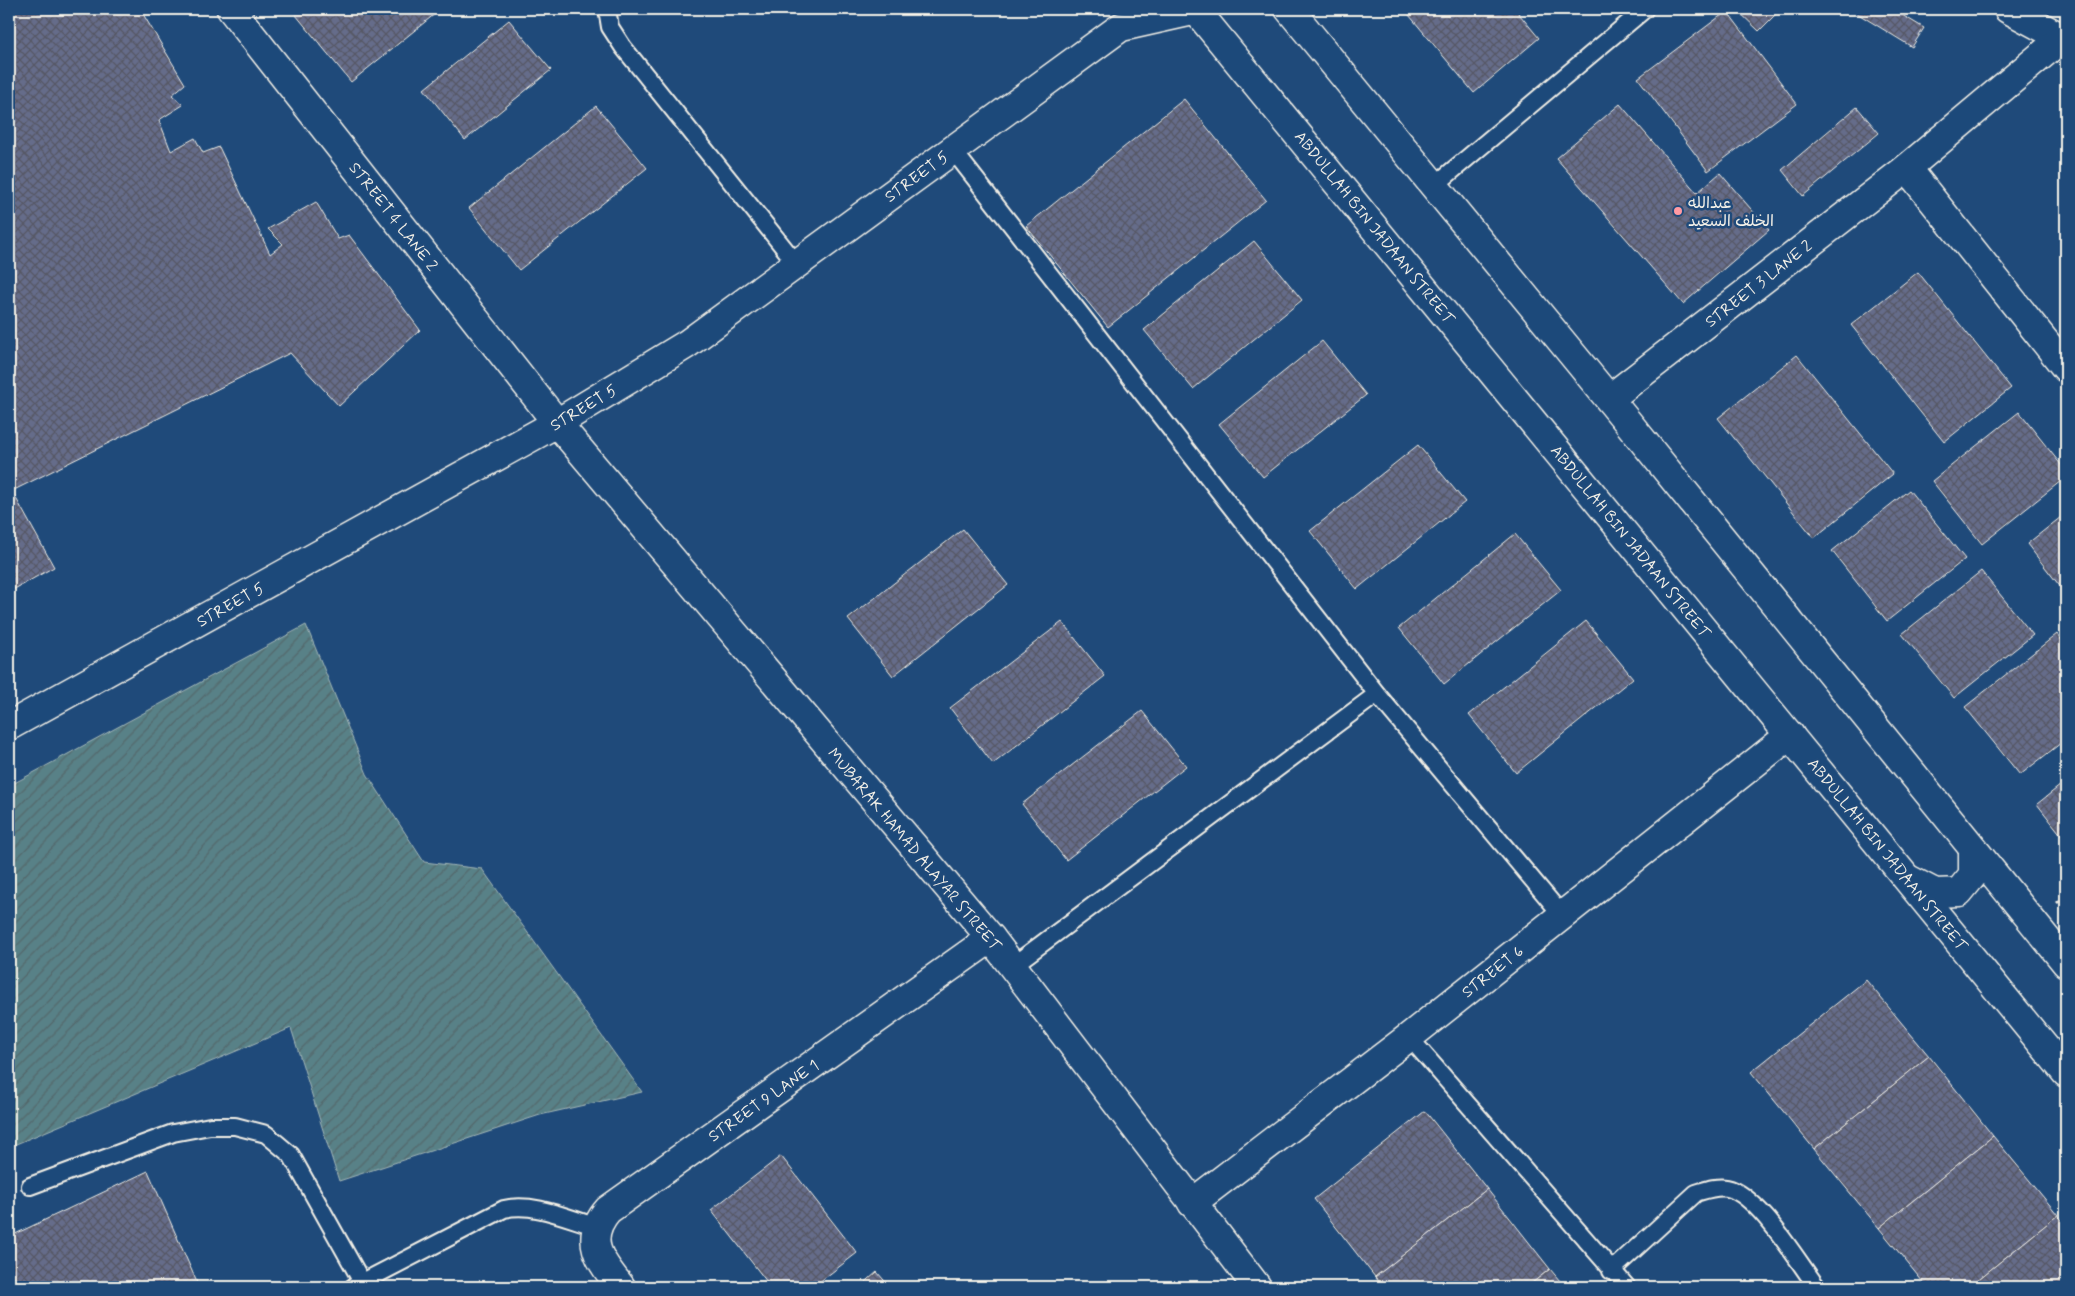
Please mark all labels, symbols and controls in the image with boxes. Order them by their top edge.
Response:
street label: ABDULLAH BIN JADAAN STREET [1289,127,1459,330]
street label: STREET 5 [881,147,953,208]
street label: STREET 4 LANE 2 [344,158,442,276]
place label: عبدالله الخلف السعيد [1688,193,1774,232]
marker: عبدالله الخلف السعيد [1672,205,1684,217]
street label: STREET 3 LANE 2 [1701,236,1817,333]
street label: STREET 5 [547,380,621,436]
street label: ABDULLAH BIN JADAAN STREET [1545,441,1715,644]
street label: STREET 5 [193,578,268,632]
street label: MUBARAK HAMAD ALAYAR STREET [823,744,1006,957]
street label: ABDULLAH BIN JADAAN STREET [1802,754,1972,957]
street label: STREET 6 [1458,941,1528,1003]
street label: STREET 9 LANE 1 [705,1055,823,1147]

